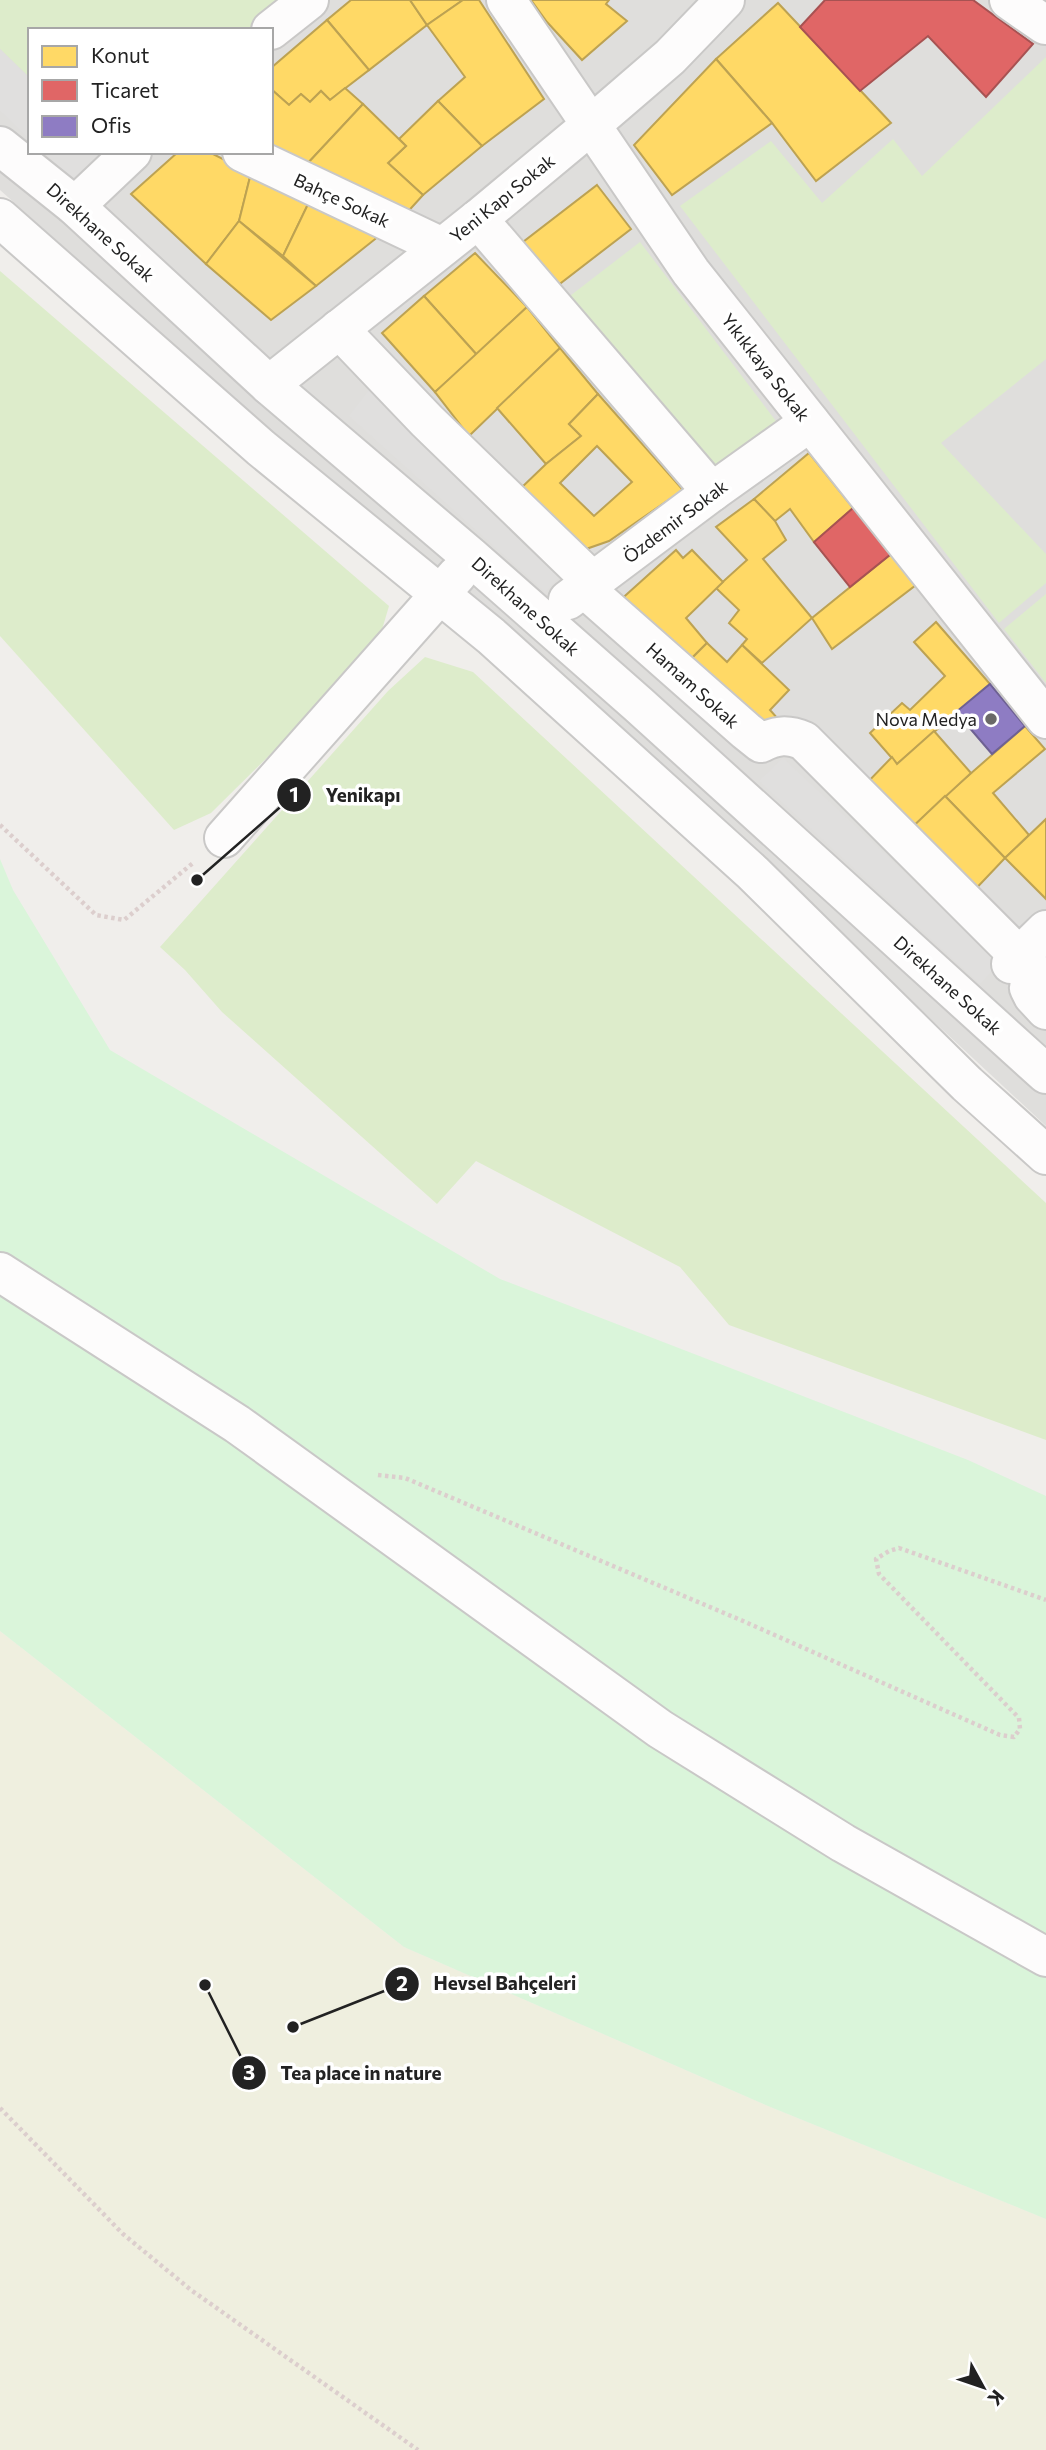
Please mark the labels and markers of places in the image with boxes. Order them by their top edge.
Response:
place label: Nova Medya [875,708,977,730]
marker: Nova Medya [983,711,999,727]
callout: Yenikapı [277,775,415,815]
callout: Hevsel Bahçeleri [385,1964,591,2004]
callout: Tea place in nature [232,2053,456,2093]

